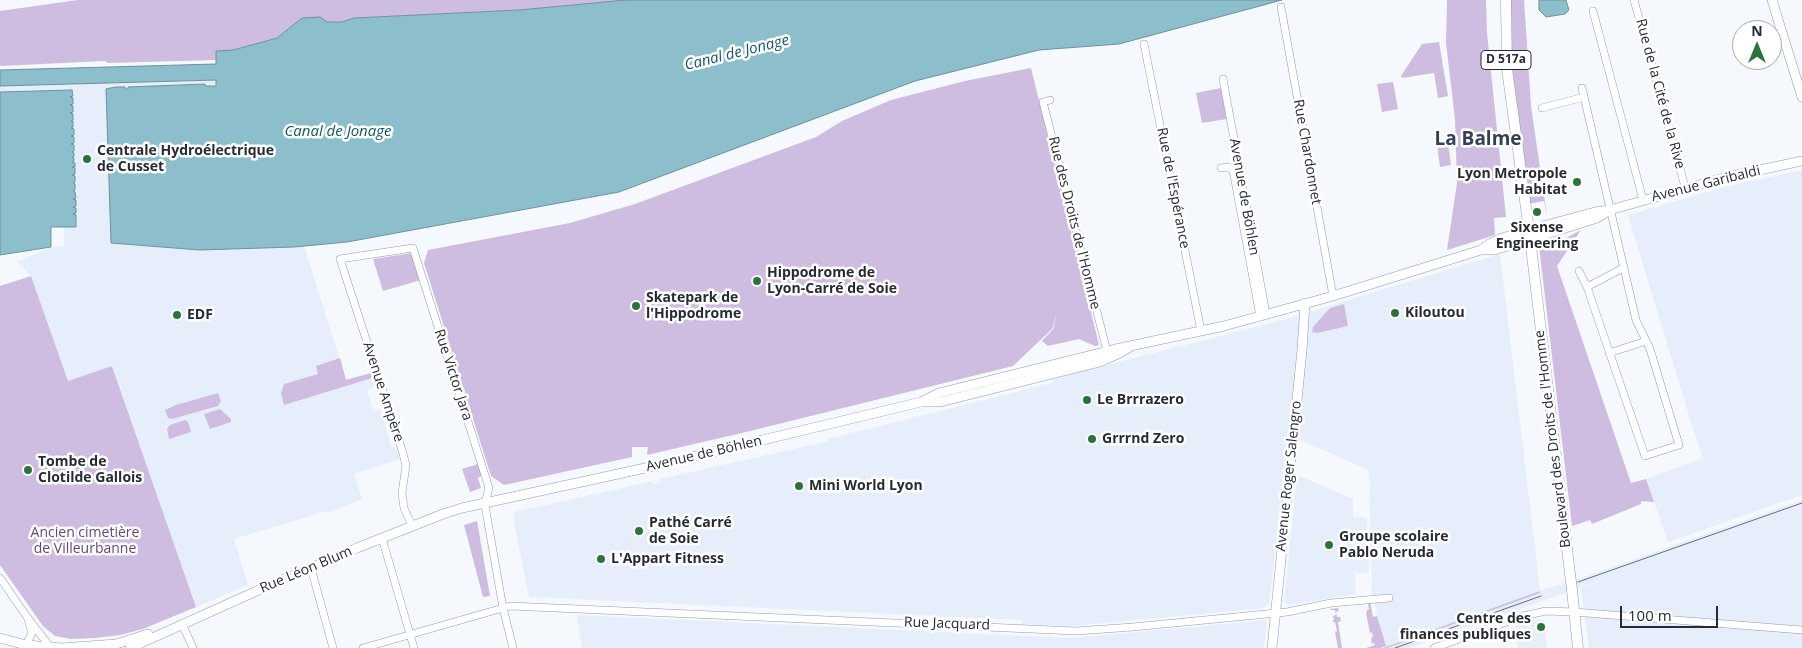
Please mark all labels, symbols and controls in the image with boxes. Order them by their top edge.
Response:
street label: Rue de la Cité de la Rive [1632,17,1688,171]
north arrow [1732,20,1782,70]
text: N [1751,21,1763,40]
water label: Canal de Jonage [683,31,791,75]
road number: D 517a [1481,50,1531,70]
street label: Rue Chardonnet [1289,98,1325,206]
water label: Canal de Jonage [285,123,391,141]
street label: Rue de l'Espérance [1153,126,1193,250]
district label: La Balme [1434,129,1522,151]
street label: Rue des Droits de l'Homme [1044,135,1104,311]
street label: Avenue de Böhlen [1225,137,1263,257]
place label: Centrale Hydroélectrique de Cusset [97,143,274,176]
marker: Centrale Hydroélectrique de Cusset [81,153,93,165]
street label: Avenue Garibaldi [1650,162,1762,206]
place label: Lyon Metropole Habitat [1457,166,1567,198]
marker: Lyon Metropole Habitat [1571,176,1583,188]
marker: Sixense Engineering [1531,206,1543,218]
place label: Sixense Engineering [1496,220,1578,252]
place label: Hippodrome de Lyon-Carré de Soie [767,265,897,298]
marker: Hippodrome de Lyon-Carré de Soie [751,275,763,287]
place label: Skatepark de l'Hippodrome [646,290,741,322]
marker: Skatepark de l'Hippodrome [630,300,642,312]
place label: Kiloutou [1405,305,1465,321]
place label: EDF [187,307,213,323]
marker: Kiloutou [1389,307,1401,319]
marker: EDF [171,309,183,321]
street label: Rue Victor Jara [430,327,476,423]
street label: Boulevard des Droits de l'Homme [1531,329,1575,549]
street label: Avenue Ampère [359,340,407,444]
place label: Le Brrrazero [1097,392,1184,408]
marker: Le Brrrazero [1081,394,1093,406]
street label: Avenue Roger Salengro [1273,400,1305,552]
place label: Grrrnd Zero [1102,431,1184,447]
street label: Avenue de Böhlen [644,432,764,476]
marker: Grrrnd Zero [1086,433,1098,445]
place label: Tombe de Clotilde Gallois [38,454,142,487]
marker: Tombe de Clotilde Gallois [22,464,34,476]
place label: Mini World Lyon [809,478,923,494]
marker: Mini World Lyon [793,480,805,492]
place label: Pathé Carré de Soie [649,515,732,548]
park label: Ancien cimetière de Villeurbanne [31,525,139,558]
marker: Pathé Carré de Soie [633,525,645,537]
place label: Groupe scolaire Pablo Neruda [1339,529,1449,562]
marker: Groupe scolaire Pablo Neruda [1323,539,1335,551]
street label: Rue Léon Blum [257,543,355,597]
place label: L'Appart Fitness [611,551,724,567]
marker: L'Appart Fitness [595,553,607,565]
scale bar [1622,596,1720,628]
text: 100 m [1628,605,1672,625]
place label: Centre des finances publiques [1400,611,1531,644]
street label: Rue Jacquard [904,614,990,634]
marker: Centre des finances publiques [1535,621,1547,633]

